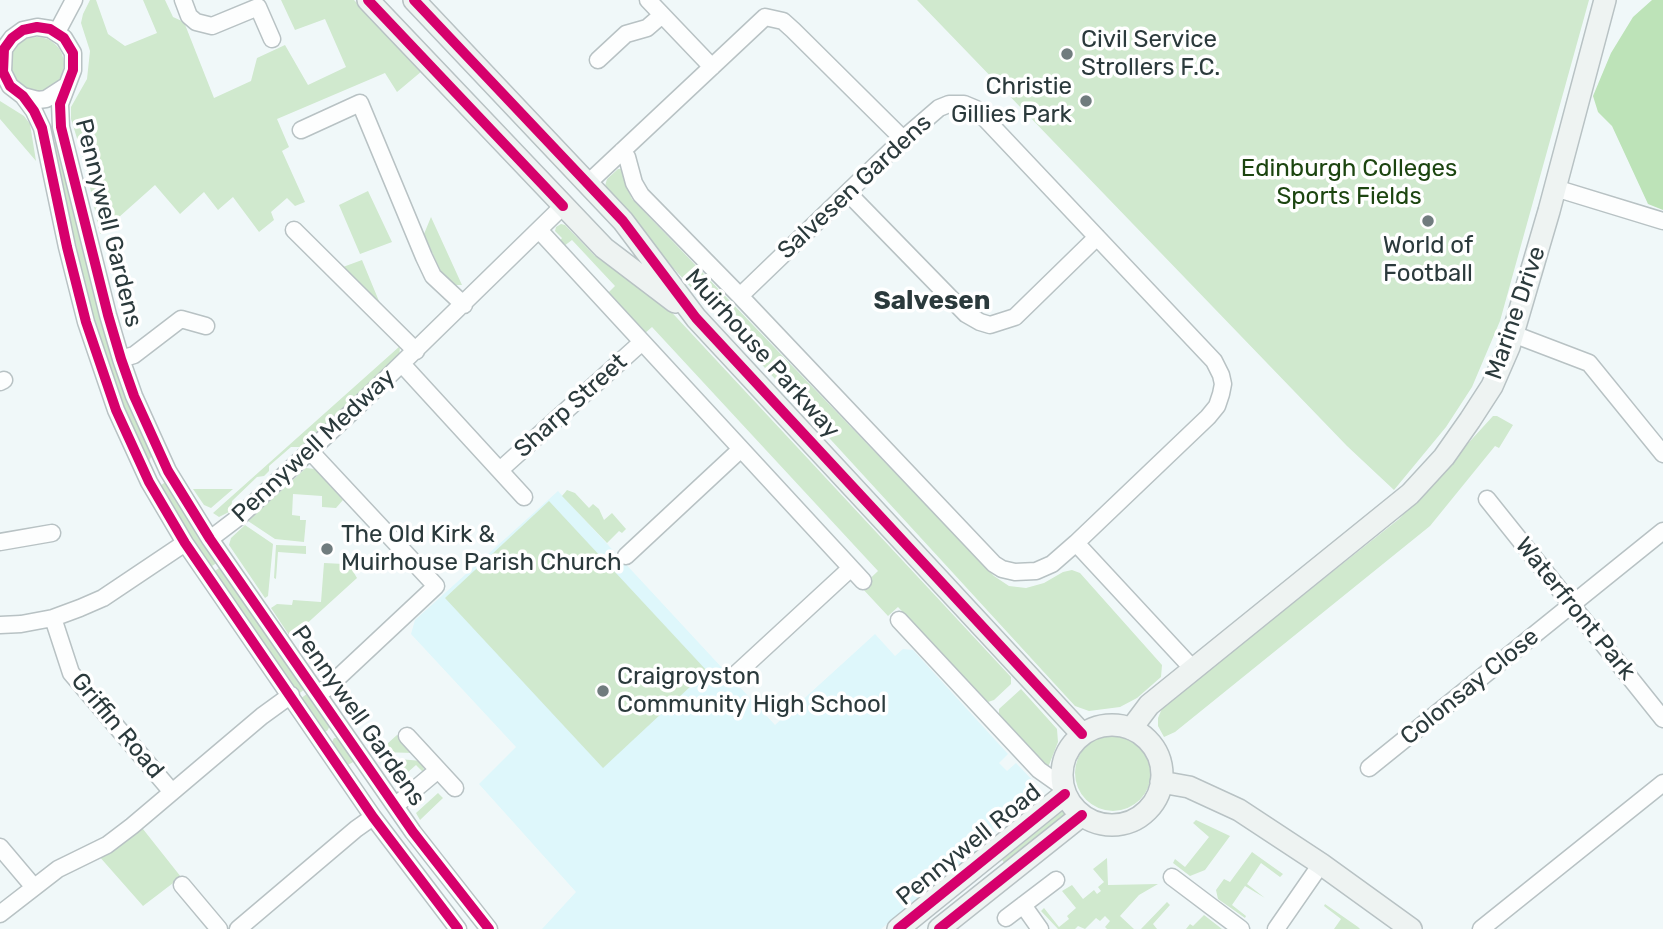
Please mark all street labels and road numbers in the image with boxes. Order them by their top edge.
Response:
street label: Salvesen Gardens [772,108,938,266]
street label: Pennywell Gardens [68,116,148,330]
street label: Marine Drive [1480,243,1552,383]
street label: Muirhouse Parkway [678,263,846,445]
street label: Sharp Street [509,348,633,464]
street label: Pennywell Medway [227,363,401,529]
street label: Waterfront Park [1509,532,1641,686]
street label: Pennywell Gardens [285,620,431,812]
street label: Colonsay Close [1395,622,1545,752]
street label: Griffin Road [64,667,170,785]
street label: Pennywell Road [891,778,1047,912]

